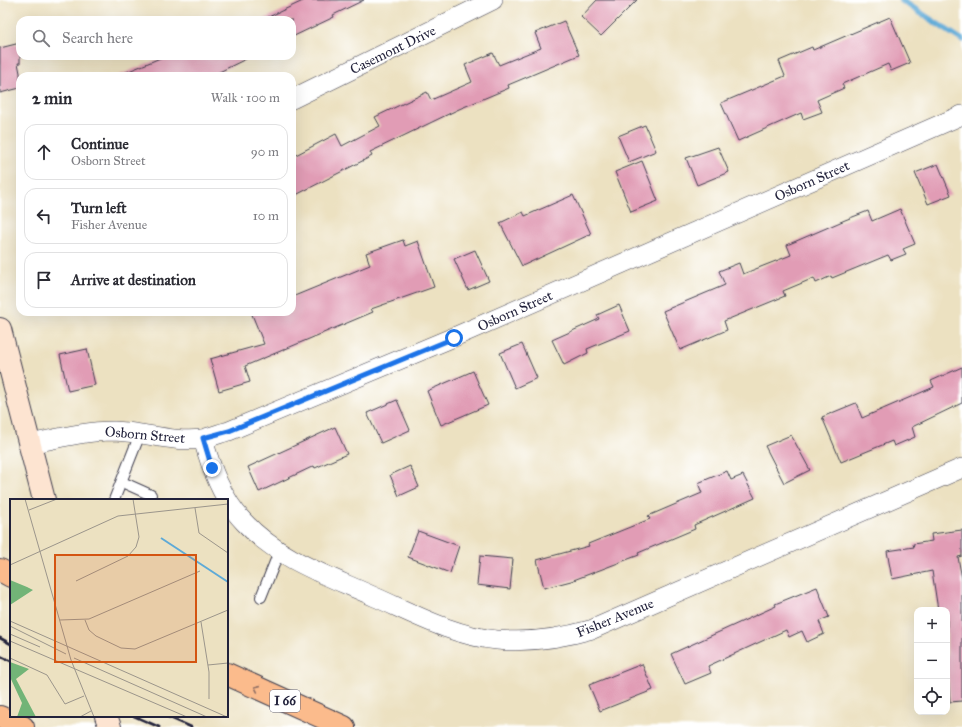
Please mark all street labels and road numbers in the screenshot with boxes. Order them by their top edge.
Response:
street label: Casemont Drive [347,22,439,78]
street label: Osborn Street [772,157,852,205]
street label: Osborn Street [475,287,555,335]
street label: Osborn Street [104,423,186,447]
street label: Fisher Avenue [574,595,656,641]
road number: I 66 [270,690,300,712]

